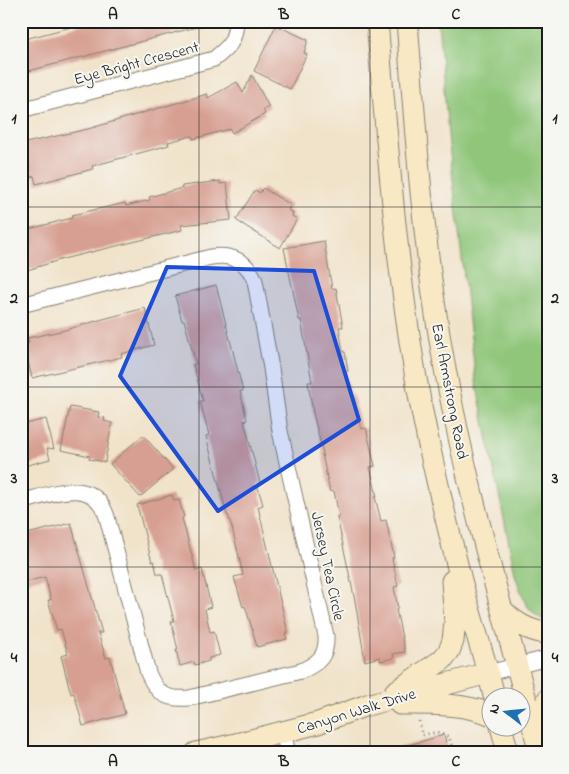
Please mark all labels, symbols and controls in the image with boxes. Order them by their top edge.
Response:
text: A [108,3,118,27]
text: B [278,3,290,27]
text: C [452,3,461,27]
street label: Eye Bright Crescent [71,36,202,92]
text: 1 [11,107,17,131]
text: 1 [552,107,558,131]
text: 2 [9,287,18,311]
text: 2 [550,287,559,311]
street label: Earl Armstrong Road [424,321,474,461]
text: 3 [10,467,18,491]
text: 3 [551,467,559,491]
street label: Jersey Tea Circle [304,510,350,624]
text: 4 [10,646,18,670]
text: 4 [551,646,559,670]
street label: Canyon Walk Drive [294,682,420,741]
north arrow [482,686,532,736]
text: N [484,701,506,716]
text: A [108,750,118,774]
text: B [278,750,290,774]
text: C [452,750,461,774]

